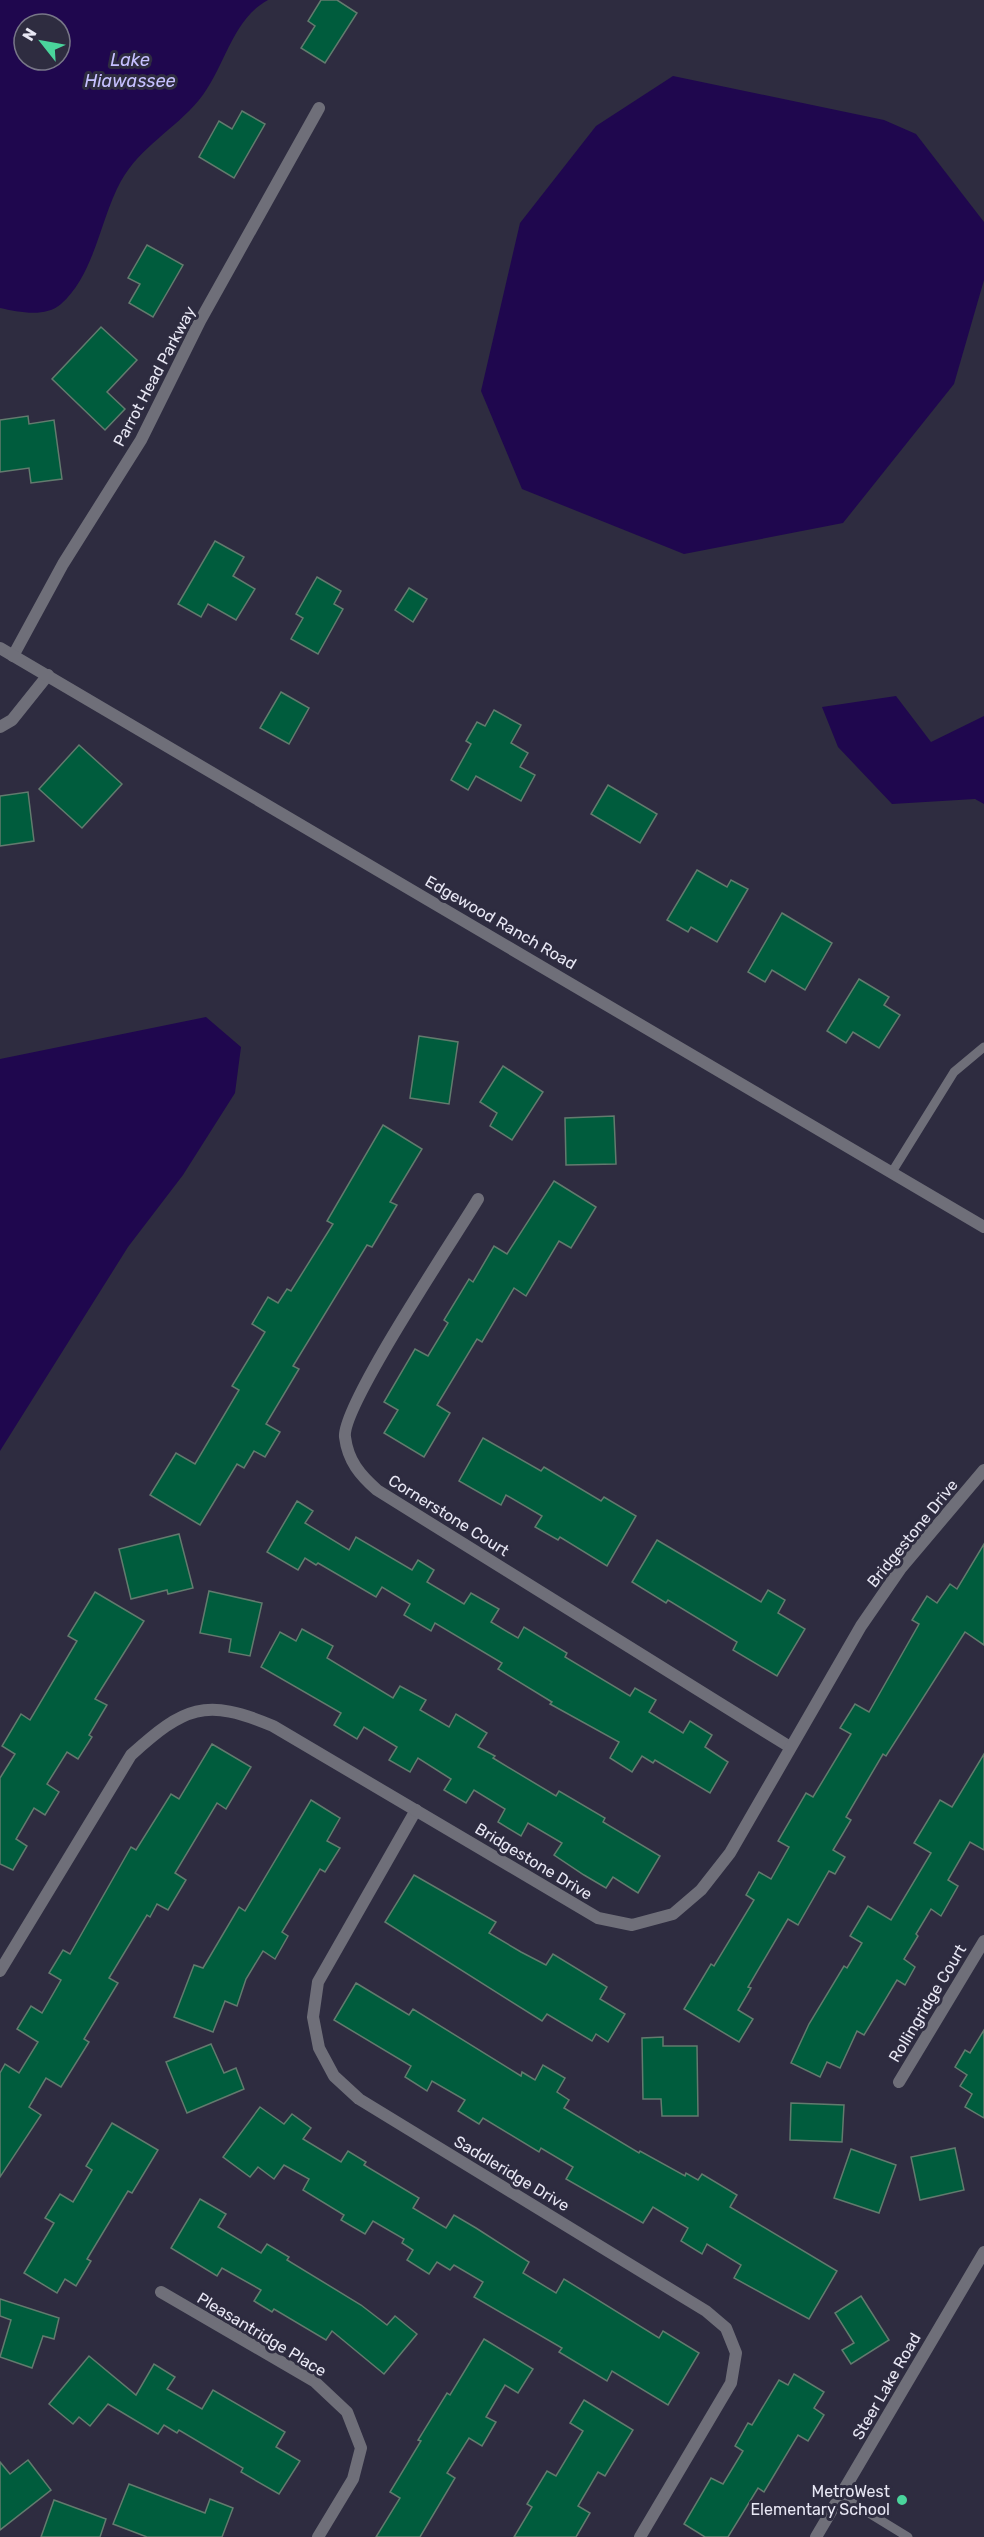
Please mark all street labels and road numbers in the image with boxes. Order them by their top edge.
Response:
street label: Parrot Head Parkway [109,303,200,450]
street label: Edgewood Ranch Road [422,871,580,973]
street label: Cornerstone Court [385,1471,513,1560]
street label: Bridgestone Drive [863,1475,962,1591]
street label: Bridgestone Drive [472,1819,596,1904]
street label: Rollingridge Court [885,1941,970,2066]
street label: Saddleridge Drive [451,2132,573,2215]
street label: Pleasantridge Place [194,2288,330,2381]
street label: Steer Lake Road [848,2329,925,2443]

